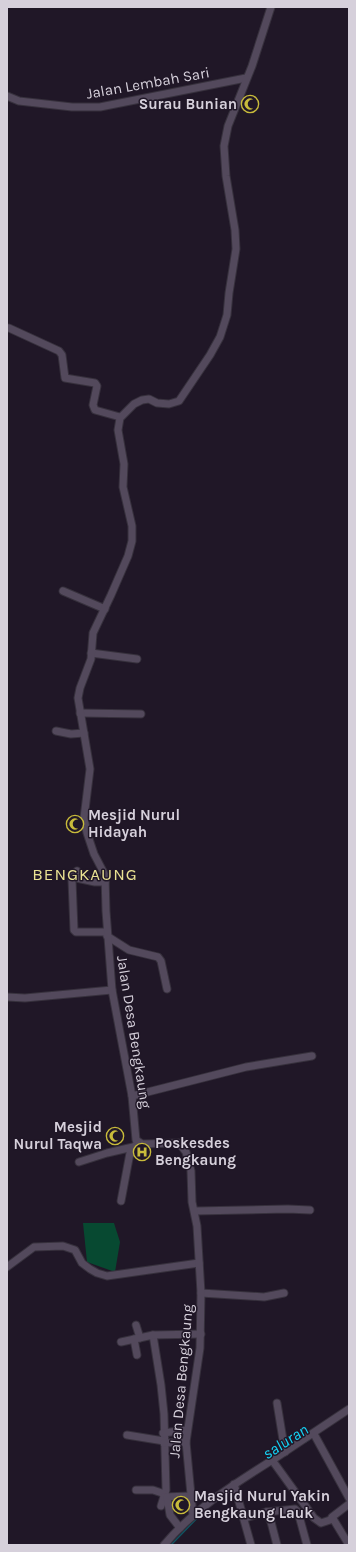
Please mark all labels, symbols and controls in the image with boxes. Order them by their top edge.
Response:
street label: Jalan Lembah Sari [85,63,211,103]
mosque icon: Surau Bunian [240,94,260,114]
place label: Surau Bunian [139,95,237,113]
place label: Mesjid Nurul Hidayah [88,806,180,841]
mosque icon: Mesjid Nurul Hidayah [65,814,85,834]
district label: BENGKAUNG [32,864,138,884]
street label: Jalan Desa Bengkaung [113,954,155,1110]
place label: Mesjid Nurul Taqwa [14,1118,102,1153]
mosque icon: Mesjid Nurul Taqwa [105,1126,125,1146]
place label: Poskesdes Bengkaung [155,1134,236,1169]
hospital icon: Poskesdes Bengkaung [132,1142,152,1162]
street label: Jalan Desa Bengkaung [165,1303,197,1459]
water label: saluran [259,1420,312,1463]
place label: Masjid Nurul Yakin Bengkaung Lauk [194,1487,330,1522]
mosque icon: Masjid Nurul Yakin Bengkaung Lauk [171,1495,191,1515]

